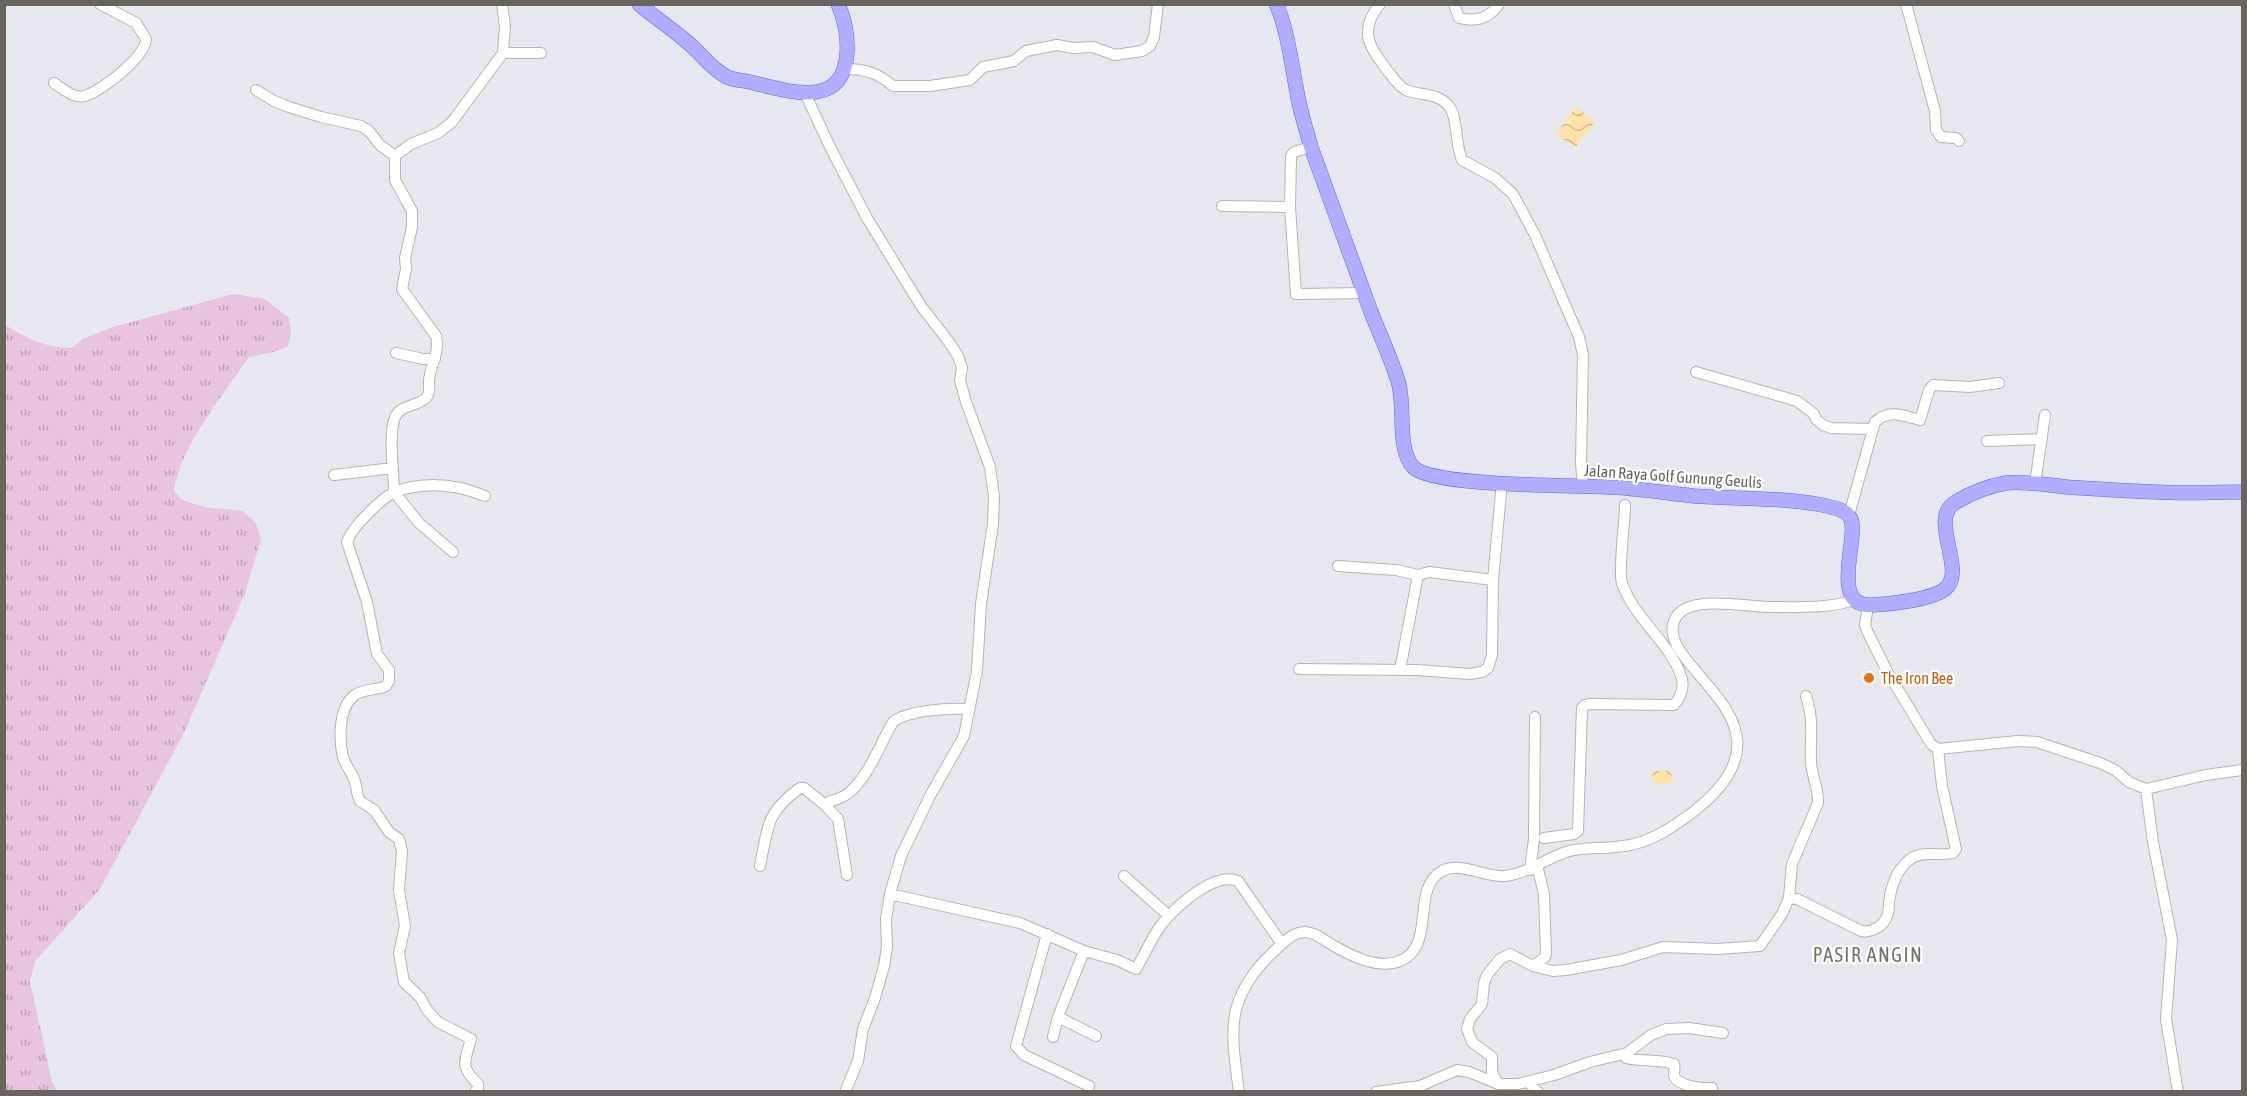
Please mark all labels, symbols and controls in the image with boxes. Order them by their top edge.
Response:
street label: Jalan Raya Golf Gunung Geulis [1583,461,1763,492]
place label: The Iron Bee [1881,669,1953,687]
marker: The Iron Bee [1862,671,1876,685]
district label: PASIR ANGIN [1813,943,1923,966]

